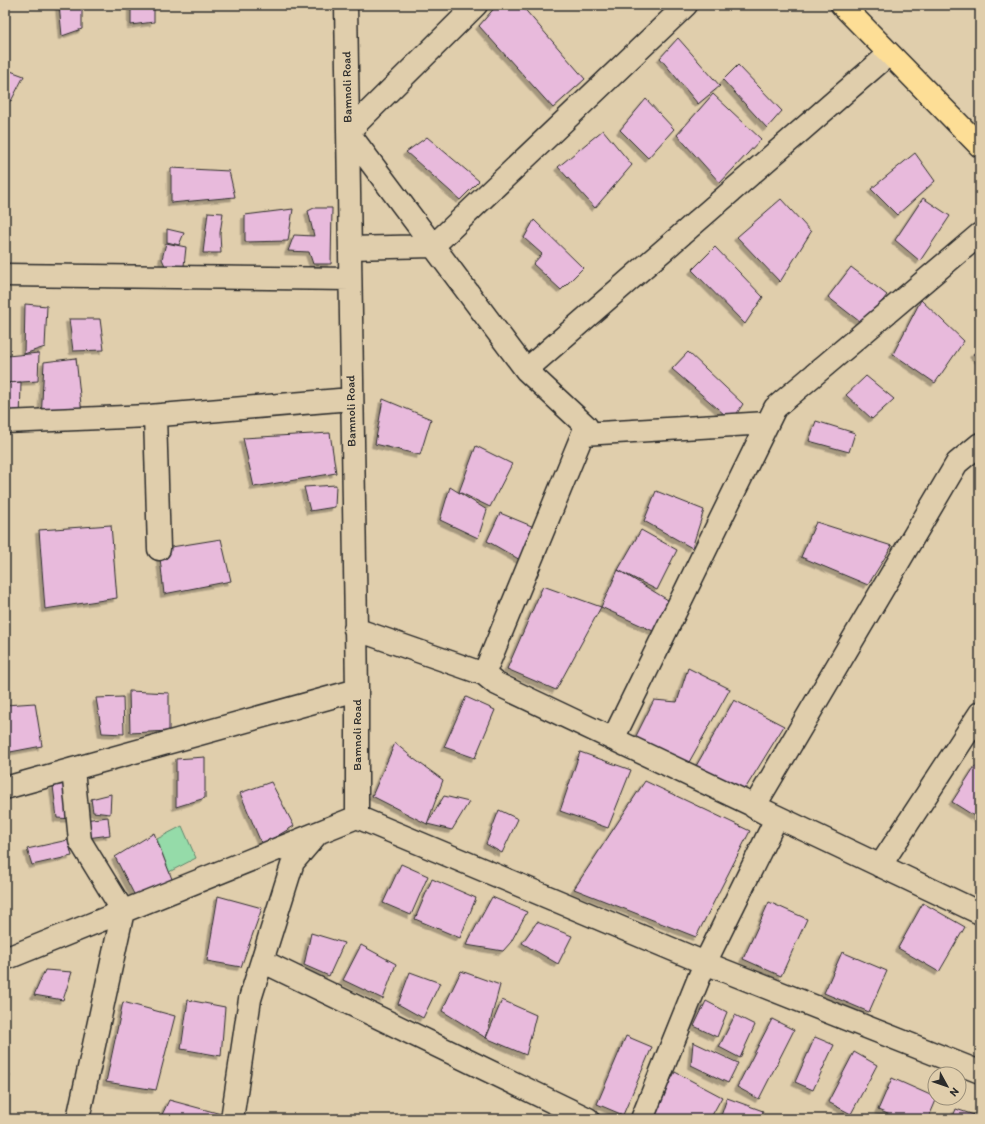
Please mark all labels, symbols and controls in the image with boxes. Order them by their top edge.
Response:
street label: Bamnoli Road [339,51,355,123]
street label: Bamnoli Road [343,375,359,447]
street label: Bamnoli Road [350,699,364,771]
north arrow [927,1066,967,1106]
text: N [947,1085,962,1099]

